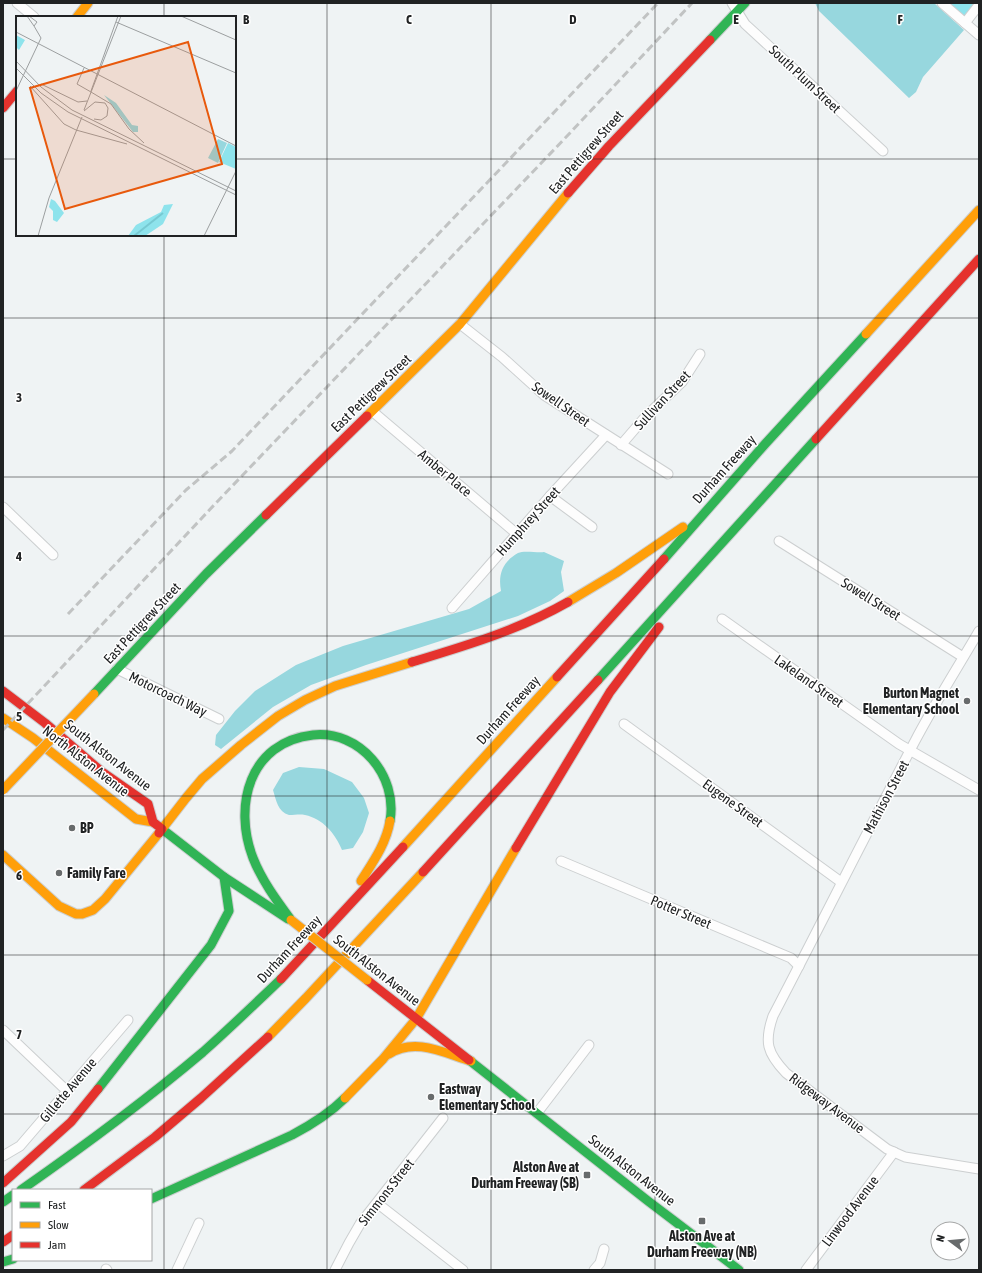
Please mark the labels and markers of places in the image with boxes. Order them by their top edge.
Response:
place label: Burton Magnet Elementary School [863,685,959,717]
marker: Burton Magnet Elementary School [962,696,972,706]
place label: BP [80,820,94,836]
marker: BP [67,823,77,833]
place label: Family Fare [67,865,126,881]
marker: Family Fare [54,868,64,878]
place label: Eastway Elementary School [439,1081,535,1113]
marker: Eastway Elementary School [426,1092,436,1102]
place label: Alston Ave at Durham Freeway (SB) [471,1159,579,1191]
marker: Alston Ave at Durham Freeway (SB) [582,1170,592,1180]
marker: Alston Ave at Durham Freeway (NB) [697,1216,707,1226]
place label: Alston Ave at Durham Freeway (NB) [647,1228,757,1260]

